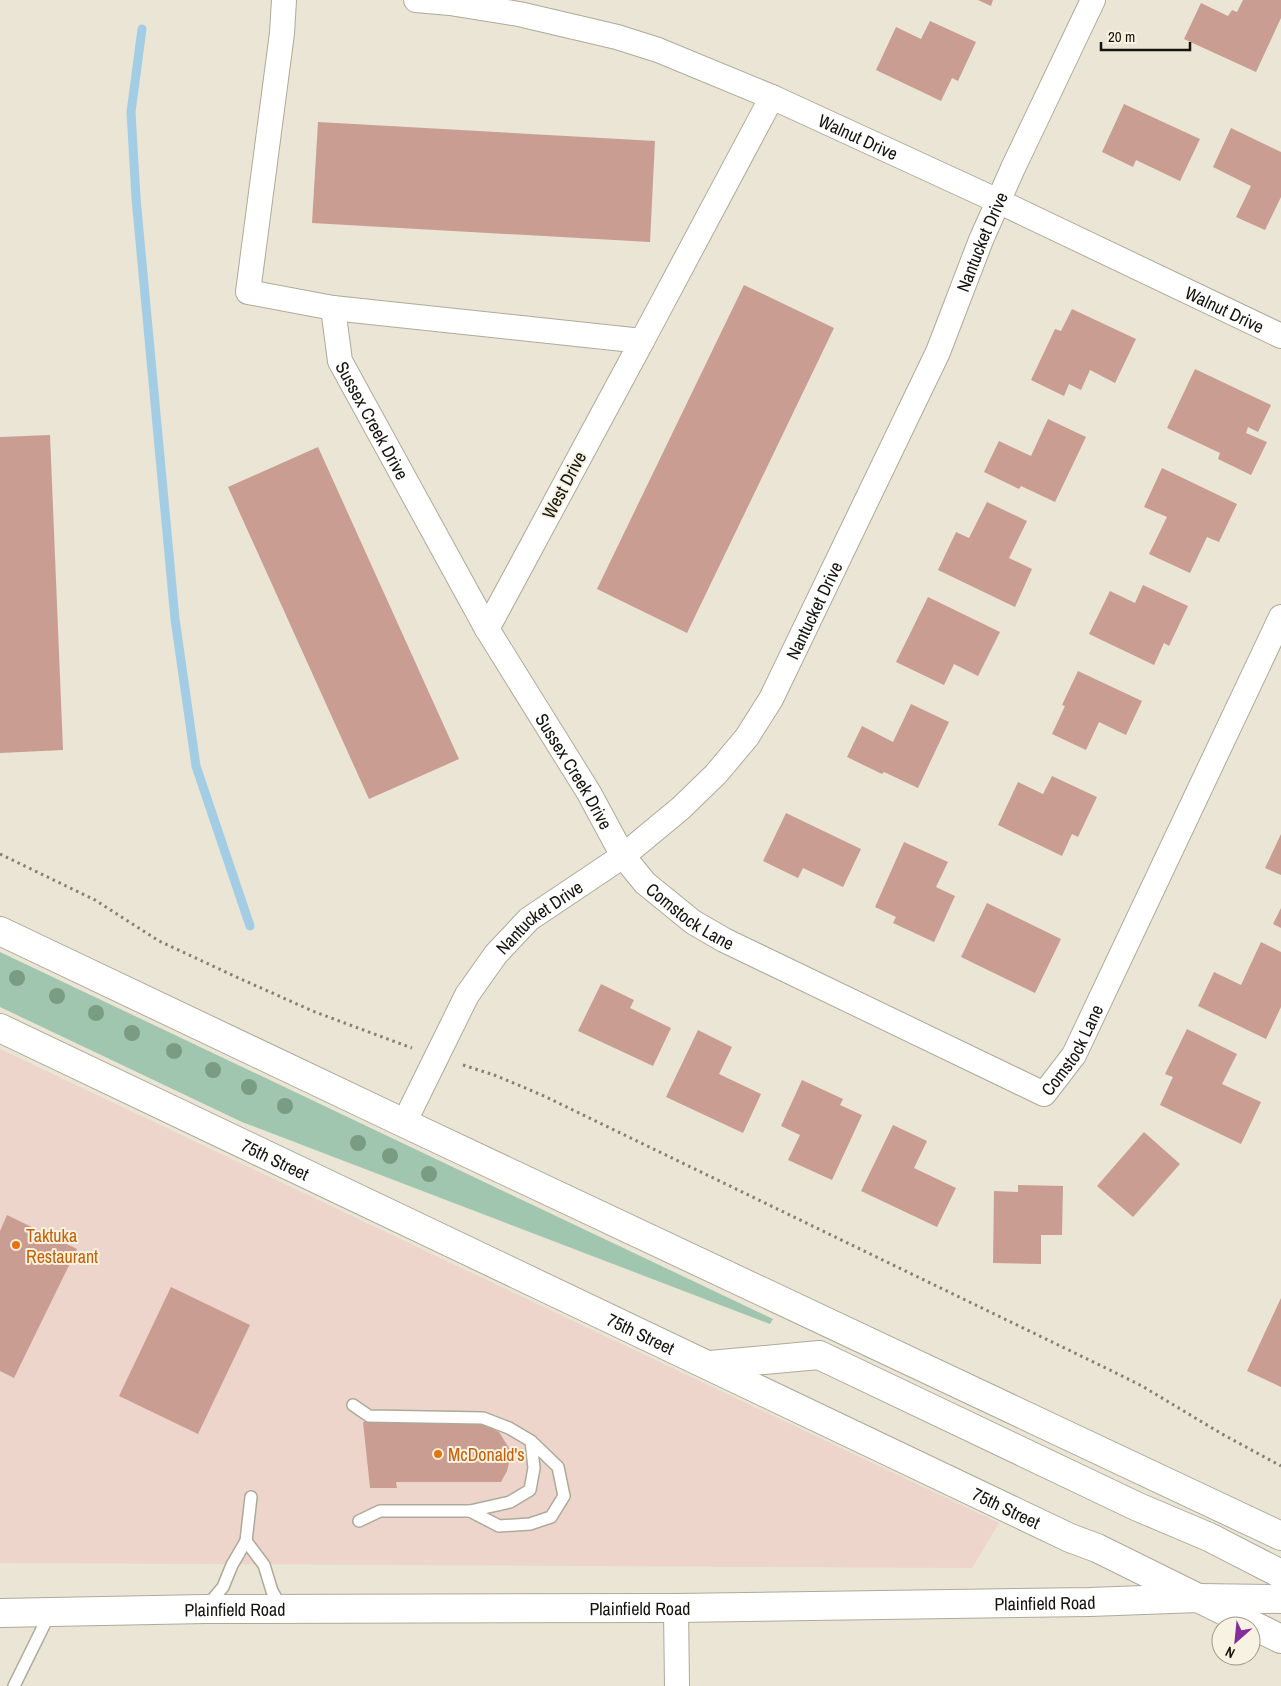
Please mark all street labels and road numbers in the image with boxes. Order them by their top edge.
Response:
street label: Walnut Drive [815,108,902,166]
street label: Nantucket Drive [950,188,1013,295]
street label: Walnut Drive [1181,280,1268,339]
street label: Sussex Creek Drive [330,357,415,484]
street label: West Drive [536,447,592,523]
street label: Nantucket Drive [780,557,848,663]
street label: Sussex Creek Drive [530,708,619,834]
street label: Nantucket Drive [490,874,587,960]
street label: Comstock Lane [641,876,738,956]
street label: Comstock Lane [1035,1000,1109,1101]
street label: 75th Street [237,1132,313,1186]
street label: 75th Street [603,1307,679,1360]
street label: 75th Street [968,1481,1045,1535]
street label: Plainfield Road [994,1589,1096,1616]
street label: Plainfield Road [589,1595,691,1621]
street label: Plainfield Road [184,1596,286,1622]

